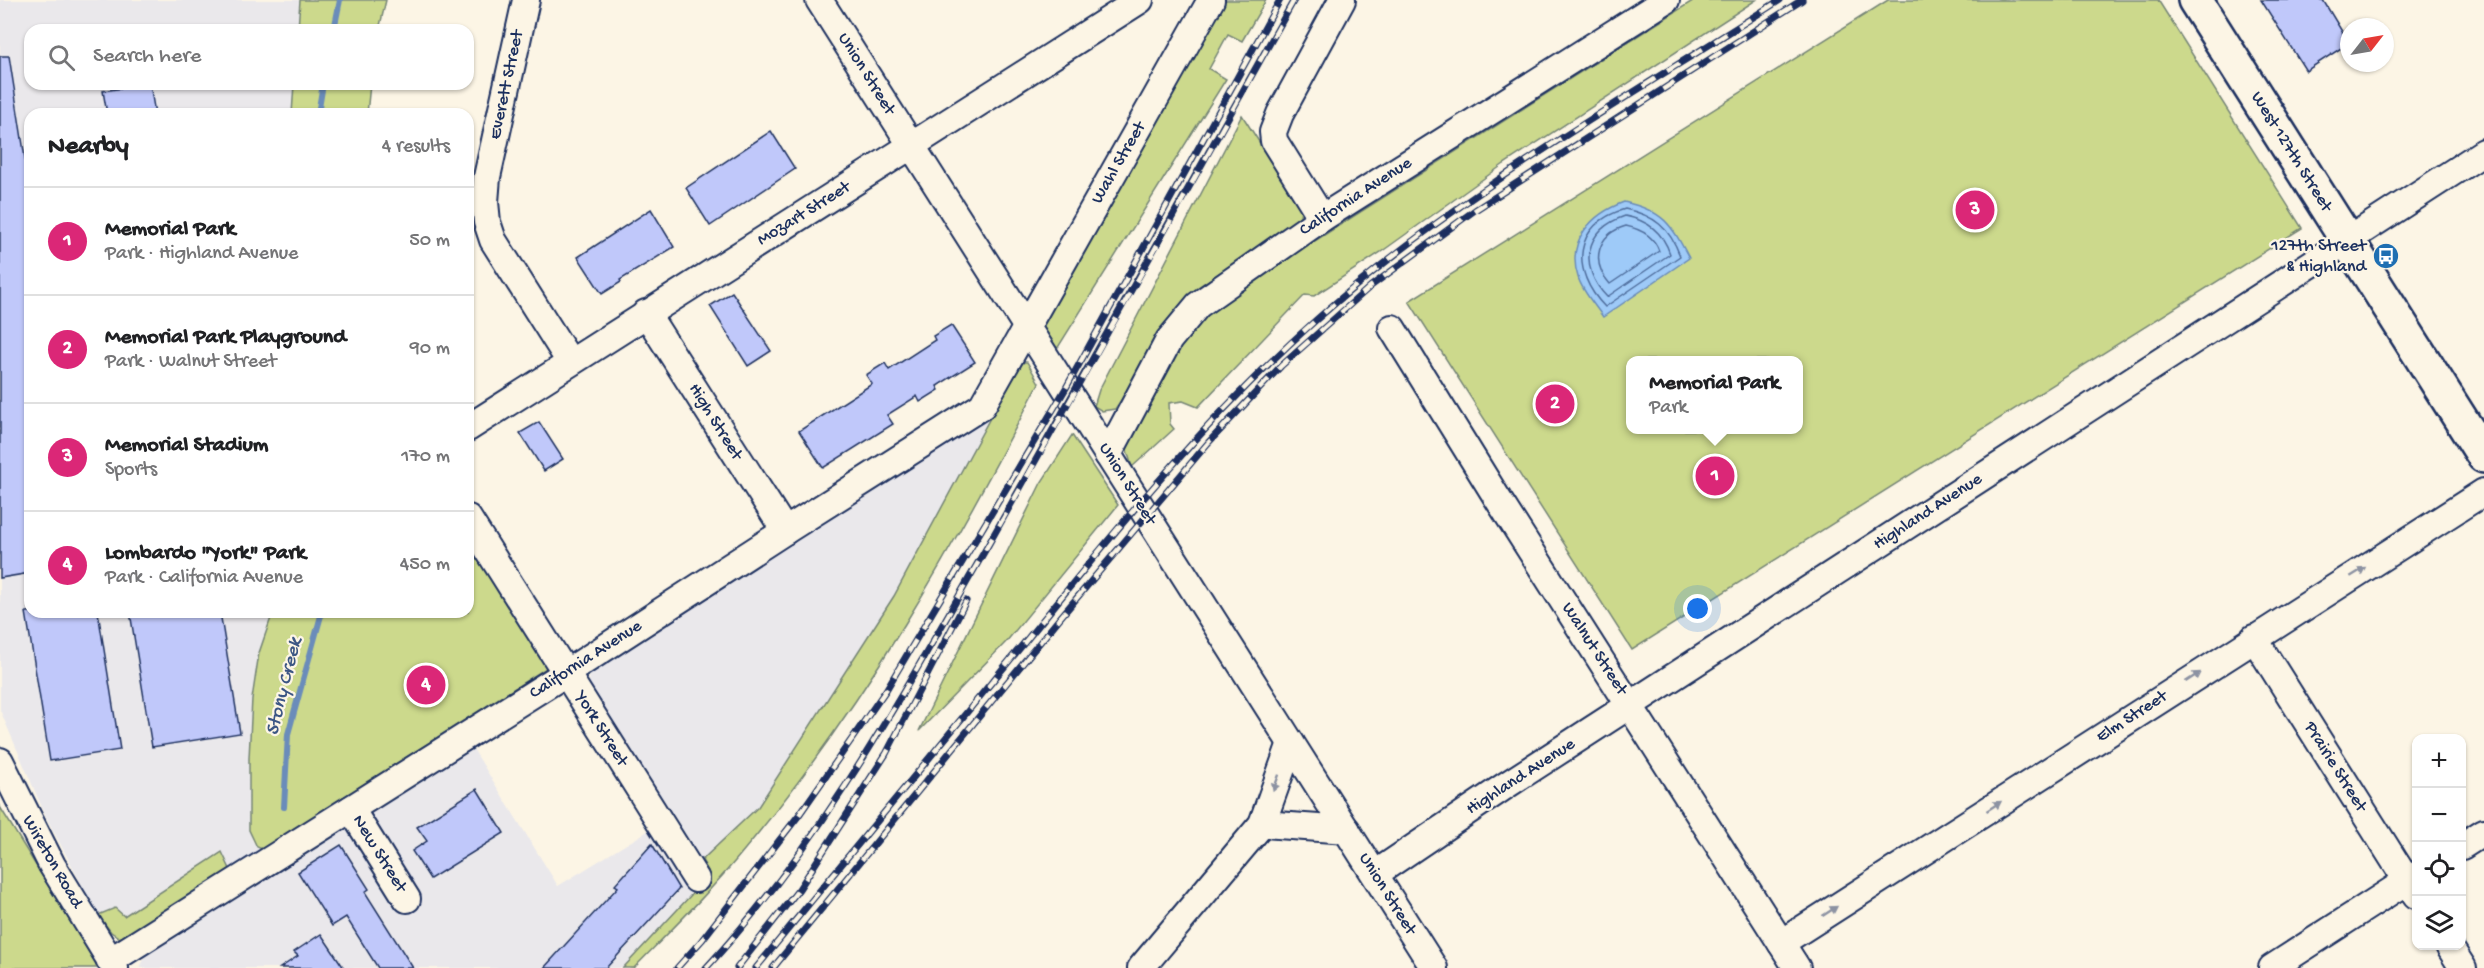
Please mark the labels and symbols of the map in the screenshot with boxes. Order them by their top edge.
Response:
north arrow [2340,18,2394,72]
street label: Everett Street [485,27,529,142]
street label: Union Street [832,29,900,120]
street label: West 127th Street [2246,88,2337,217]
street label: Wahl Street [1087,117,1152,208]
street label: California Avenue [1296,152,1417,241]
street label: Mozart Street [754,176,856,251]
pin: 3 [1956,188,1994,232]
place label: 127th Street & Highland [2270,236,2368,278]
bus stop icon: 127th Street & Highland [2371,241,2401,271]
street label: High Street [683,380,748,466]
pin: 2 [1536,382,1574,426]
street label: Union Street [1093,439,1161,530]
pin: 1 [1696,454,1734,498]
street label: Highland Avenue [1870,469,1987,555]
one-way arrow [2350,567,2366,578]
your location [1683,594,1712,623]
street label: Walnut Street [1556,599,1633,700]
street label: California Avenue [526,615,647,704]
water label: Stony Creek [262,634,309,738]
pin: 4 [406,662,446,708]
one-way arrow [2185,671,2201,683]
street label: Elm Street [2093,685,2173,748]
street label: York Street [569,686,633,772]
street label: Prairie Street [2299,717,2372,817]
street label: Highland Avenue [1463,734,1580,820]
one-way arrow [1271,774,1281,792]
one-way arrow [1986,800,2002,811]
street label: New Street [347,811,412,898]
street label: Wireton Road [17,812,88,913]
street label: Union Street [1353,849,1421,940]
one-way arrow [1822,906,1839,917]

